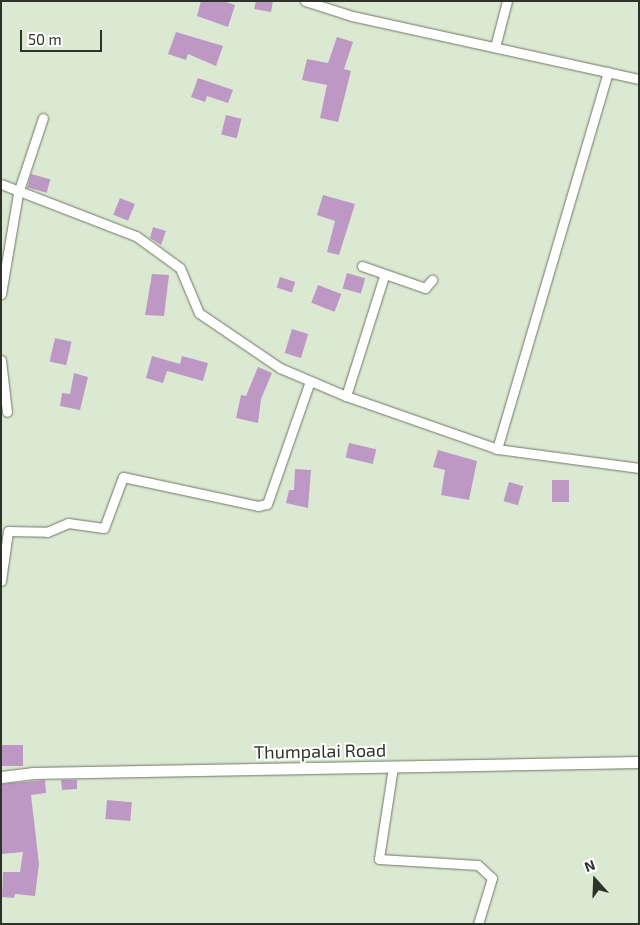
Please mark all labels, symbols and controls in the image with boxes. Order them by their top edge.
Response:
scale bar [22,20,105,52]
text: 50 m [28,30,62,48]
street label: Thumpalai Road [254,739,386,763]
north arrow [570,855,620,905]
text: N [582,856,597,875]

